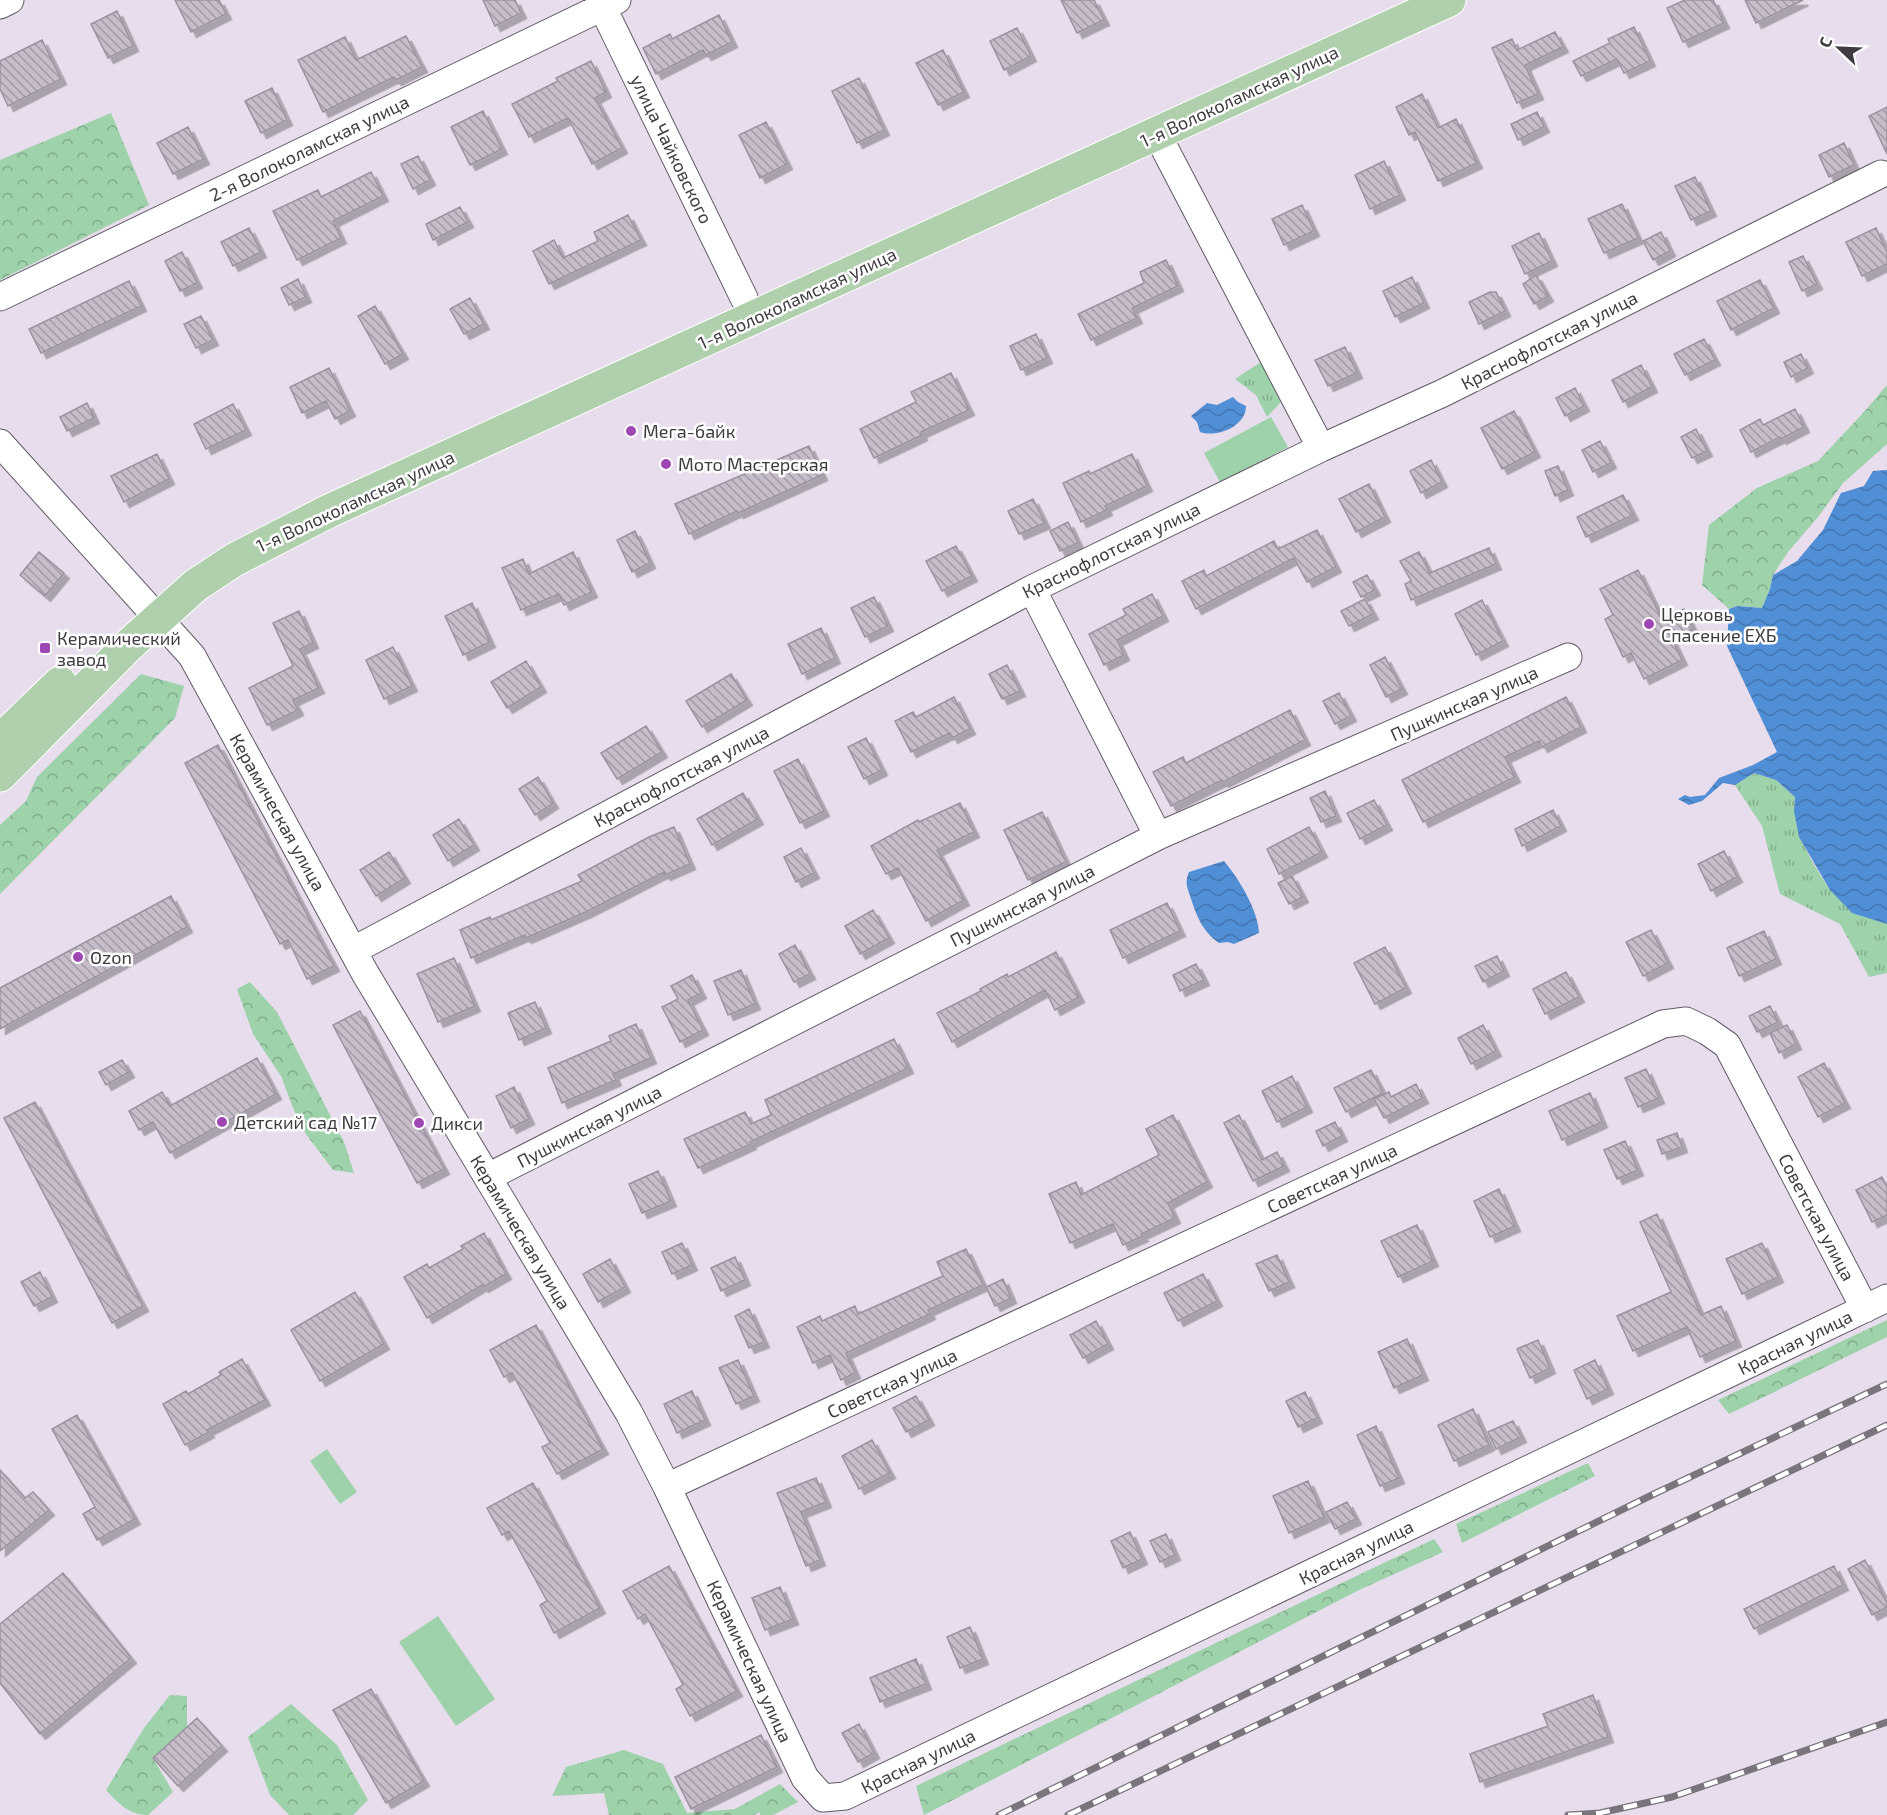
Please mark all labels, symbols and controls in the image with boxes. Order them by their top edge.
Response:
north arrow [1809,18,1869,78]
text: С [1814,34,1835,50]
street label: 1-я Волоколамская улица [1136,40,1342,152]
street label: улица Чайковского [626,71,718,227]
street label: 2-я Волоколамская улица [206,90,412,206]
street label: 1-я Волоколамская улица [694,242,900,354]
street label: Краснофлотская улица [1457,286,1641,394]
place label: Мега-байк [643,420,736,442]
marker: Мега-байк [624,424,638,438]
street label: 1-я Волоколамская улица [252,445,458,557]
place label: Мото Мастерская [678,453,829,475]
marker: Мото Мастерская [659,457,673,471]
street label: Краснофлотская улица [1018,497,1204,603]
place label: Церковь Спасение ЕХБ [1661,603,1777,646]
marker: Церковь Спасение ЕХБ [1642,617,1656,631]
place label: Керамический завод [57,627,181,670]
marker: Керамический завод [38,641,52,655]
street label: Пушкинская улица [1387,661,1541,745]
street label: Краснофлотская улица [590,720,772,832]
street label: Керамическая улица [226,729,330,895]
street label: Пушкинская улица [946,859,1098,951]
place label: Ozon [90,946,132,968]
marker: Ozon [71,950,85,964]
street label: Пушкинская улица [513,1080,665,1172]
place label: Детский сад №17 [234,1111,377,1133]
place label: Дикси [431,1112,483,1134]
marker: Детский сад №17 [215,1115,229,1129]
marker: Дикси [412,1116,426,1130]
street label: Советская улица [1264,1138,1400,1218]
street label: Советская улица [1774,1150,1860,1284]
street label: Керамическая улица [466,1151,576,1313]
street label: Красная улица [1734,1305,1856,1379]
street label: Советская улица [824,1343,960,1423]
street label: Красная улица [1295,1515,1417,1589]
street label: Керамическая улица [703,1576,797,1746]
street label: Красная улица [857,1724,979,1798]

